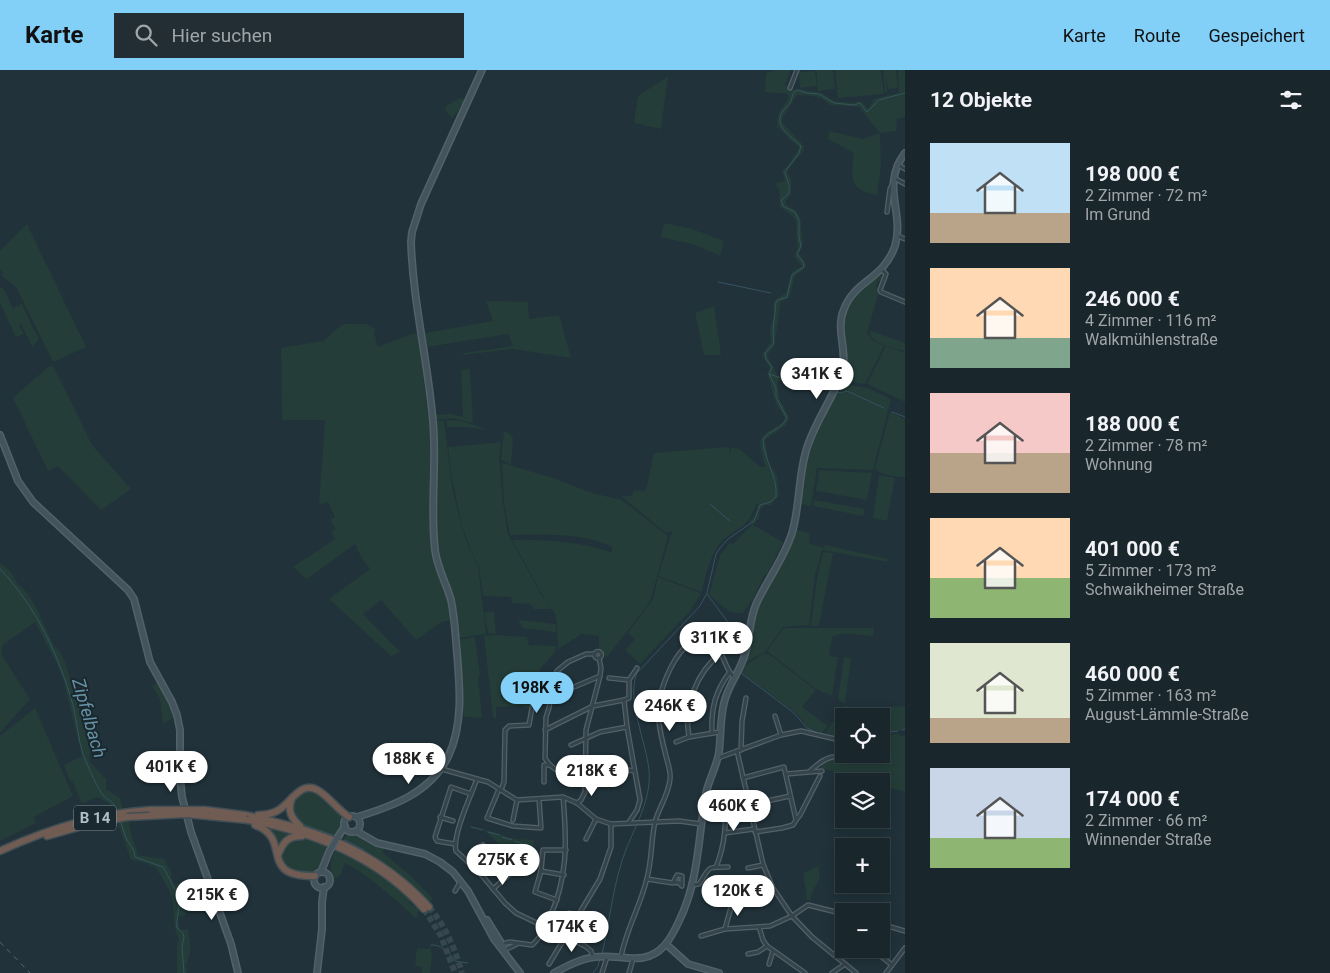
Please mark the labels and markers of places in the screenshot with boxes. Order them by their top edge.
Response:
pin: 341K € [776,358,858,400]
pin: 311K € [675,622,757,664]
pin: 198K € [496,672,578,714]
pin: 246K € [629,690,711,732]
pin: 188K € [368,742,450,785]
pin: 401K € [130,750,212,793]
pin: 218K € [551,754,633,797]
pin: 460K € [693,790,775,832]
pin: 275K € [462,844,544,886]
pin: 120K € [697,874,779,917]
pin: 215K € [171,878,253,921]
pin: 174K € [531,910,613,953]

